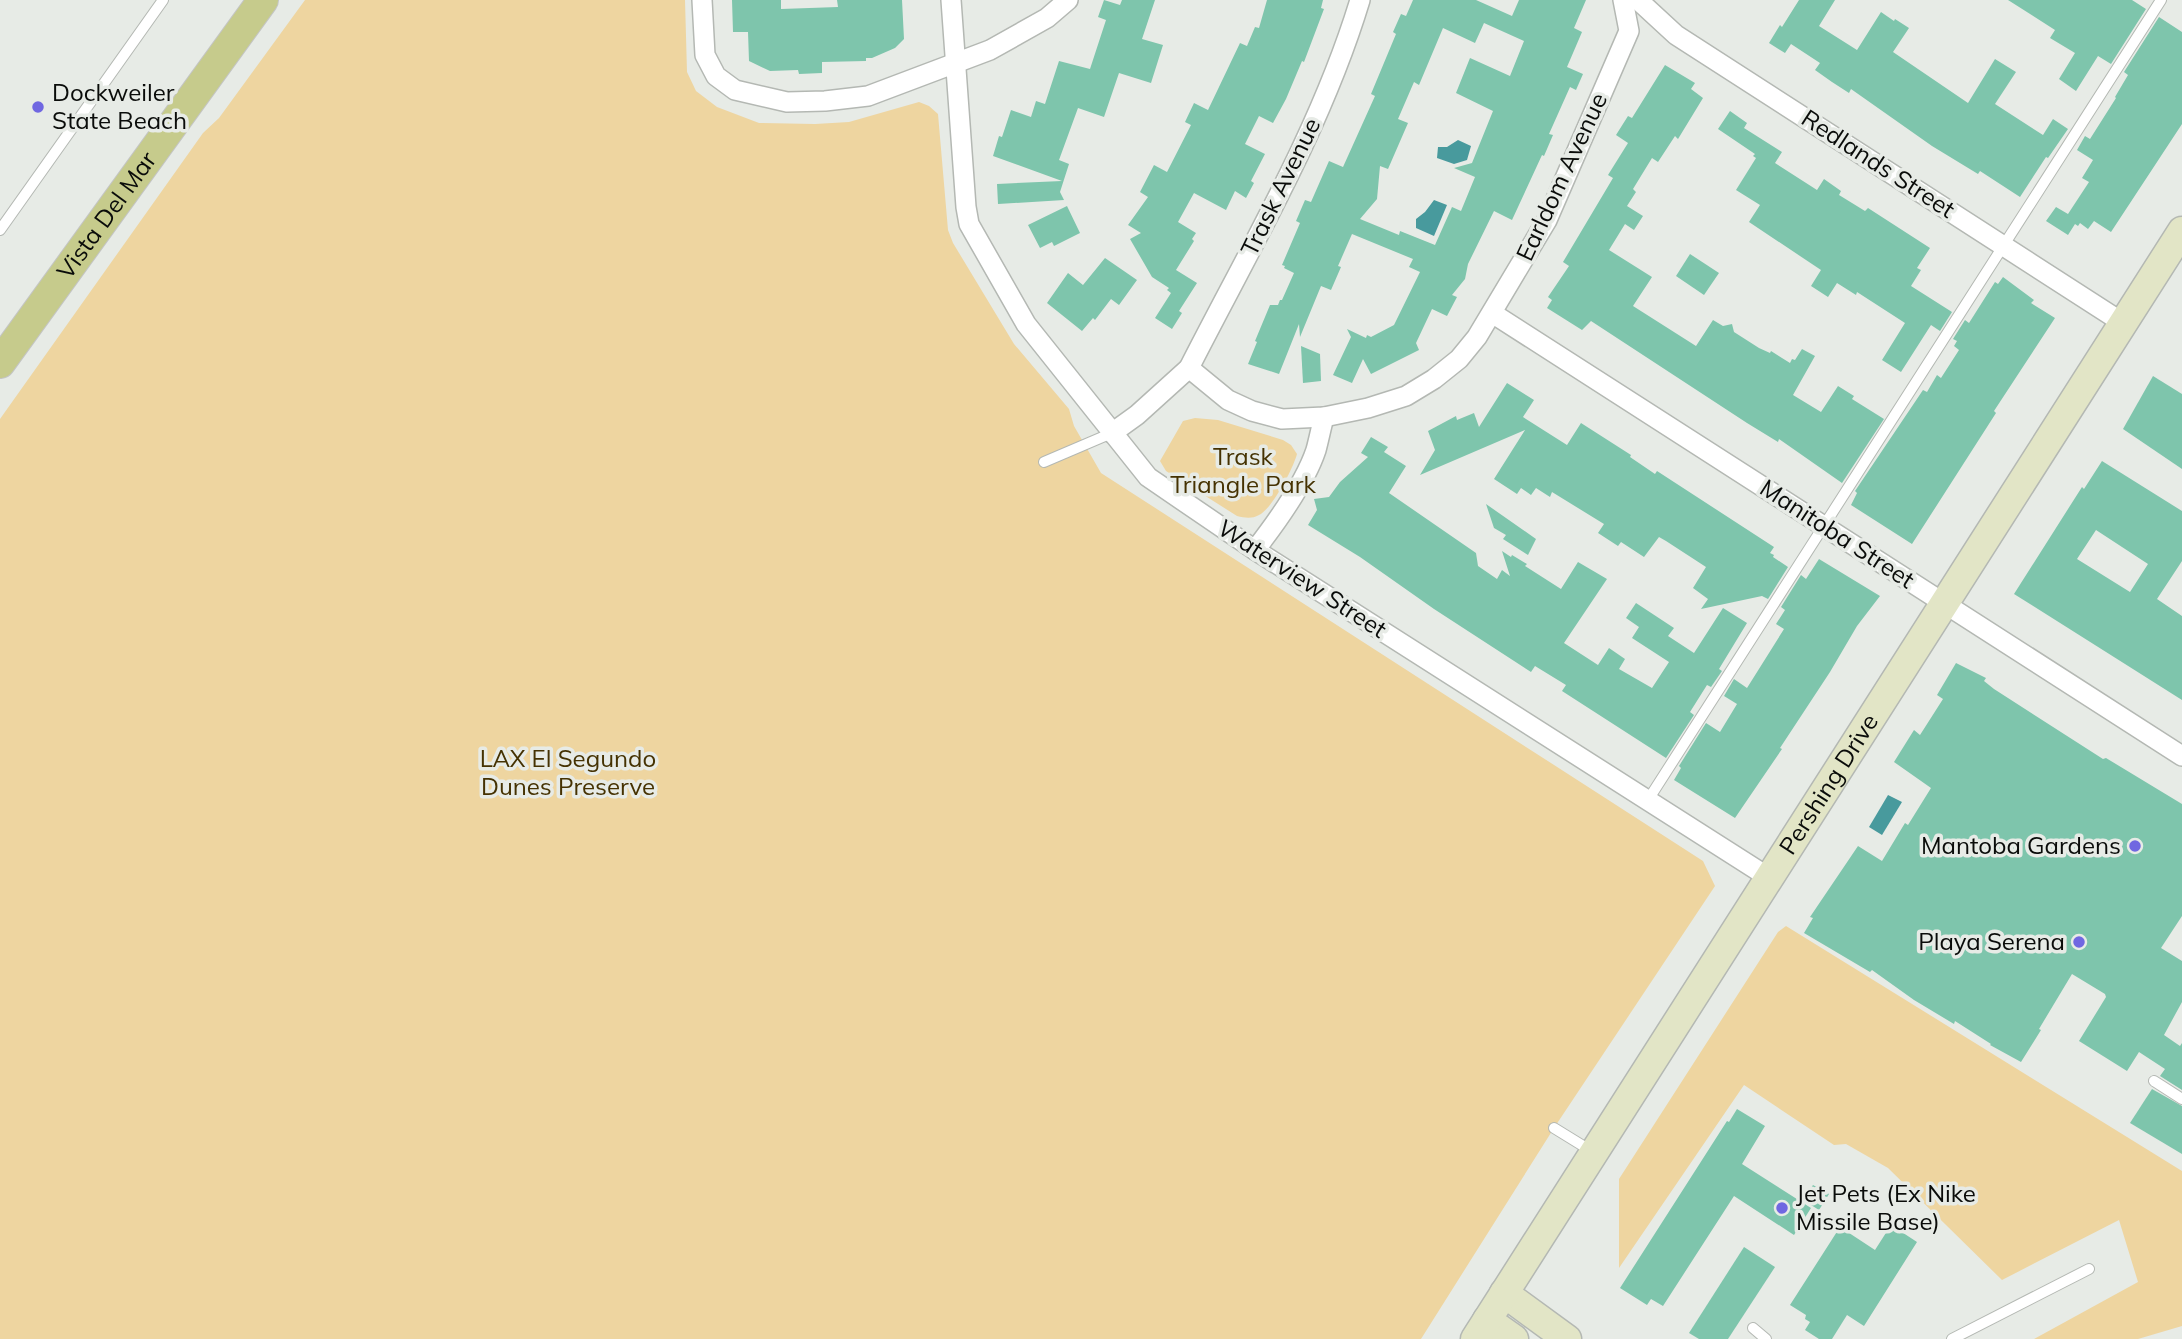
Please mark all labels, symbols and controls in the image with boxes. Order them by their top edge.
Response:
place label: Dockweiler State Beach [52,77,187,135]
street label: Earldom Avenue [1509,88,1613,265]
marker: Dockweiler State Beach [30,99,46,115]
street label: Redlands Street [1796,102,1961,224]
street label: Trask Avenue [1234,113,1326,260]
street label: Vista Del Mar [50,145,162,285]
park label: Trask Triangle Park [1170,441,1316,499]
street label: Manitoba Street [1755,472,1920,594]
street label: Waterview Street [1212,512,1393,644]
street label: Pershing Drive [1772,708,1884,860]
park label: LAX El Segundo Dunes Preserve [480,743,656,801]
place label: Mantoba Gardens [1921,830,2121,860]
marker: Mantoba Gardens [2127,838,2143,854]
place label: Playa Serena [1918,926,2065,956]
marker: Playa Serena [2071,934,2087,950]
place label: Jet Pets (Ex Nike Missile Base) [1796,1178,1976,1236]
marker: Jet Pets (Ex Nike Missile Base) [1774,1200,1790,1216]

